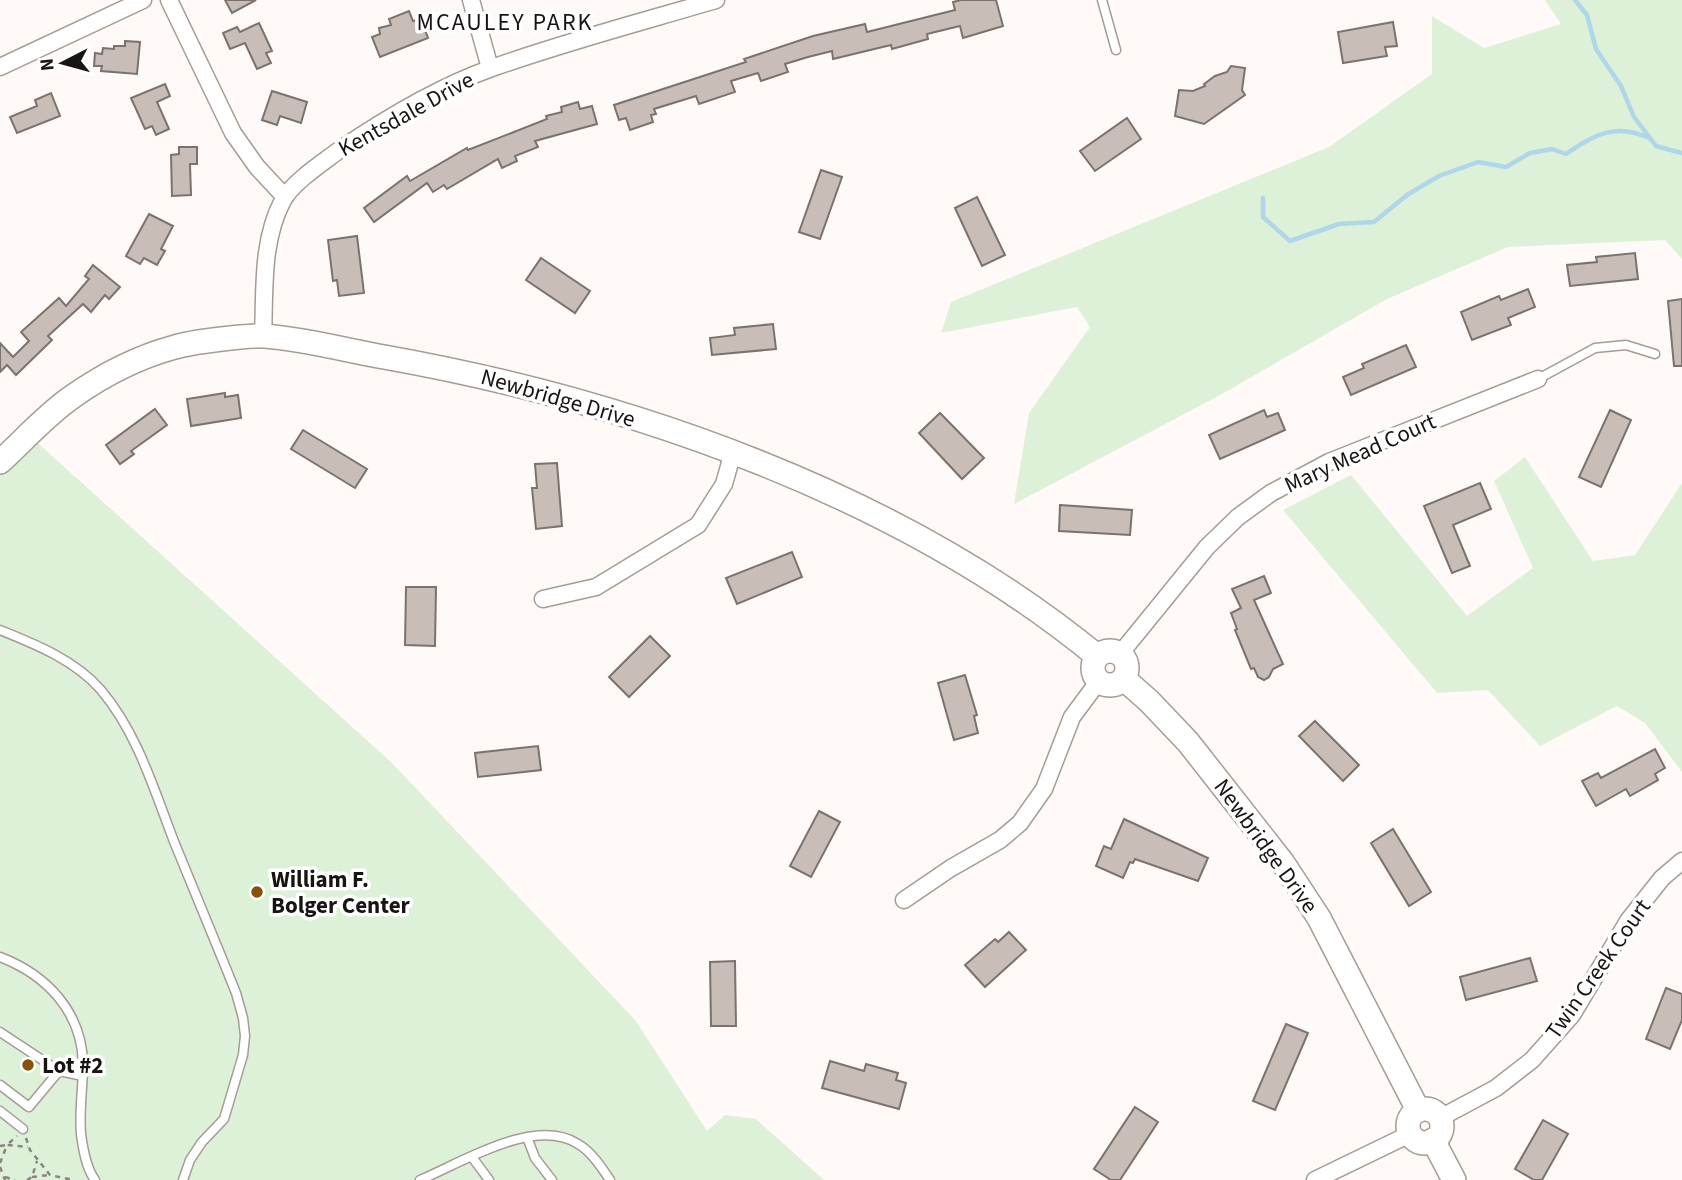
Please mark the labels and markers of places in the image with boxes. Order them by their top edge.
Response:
place label: William F. Bolger Center [271,863,411,922]
marker: William F. Bolger Center [249,884,265,900]
place label: Lot #2 [42,1049,103,1082]
marker: Lot #2 [20,1057,36,1073]

